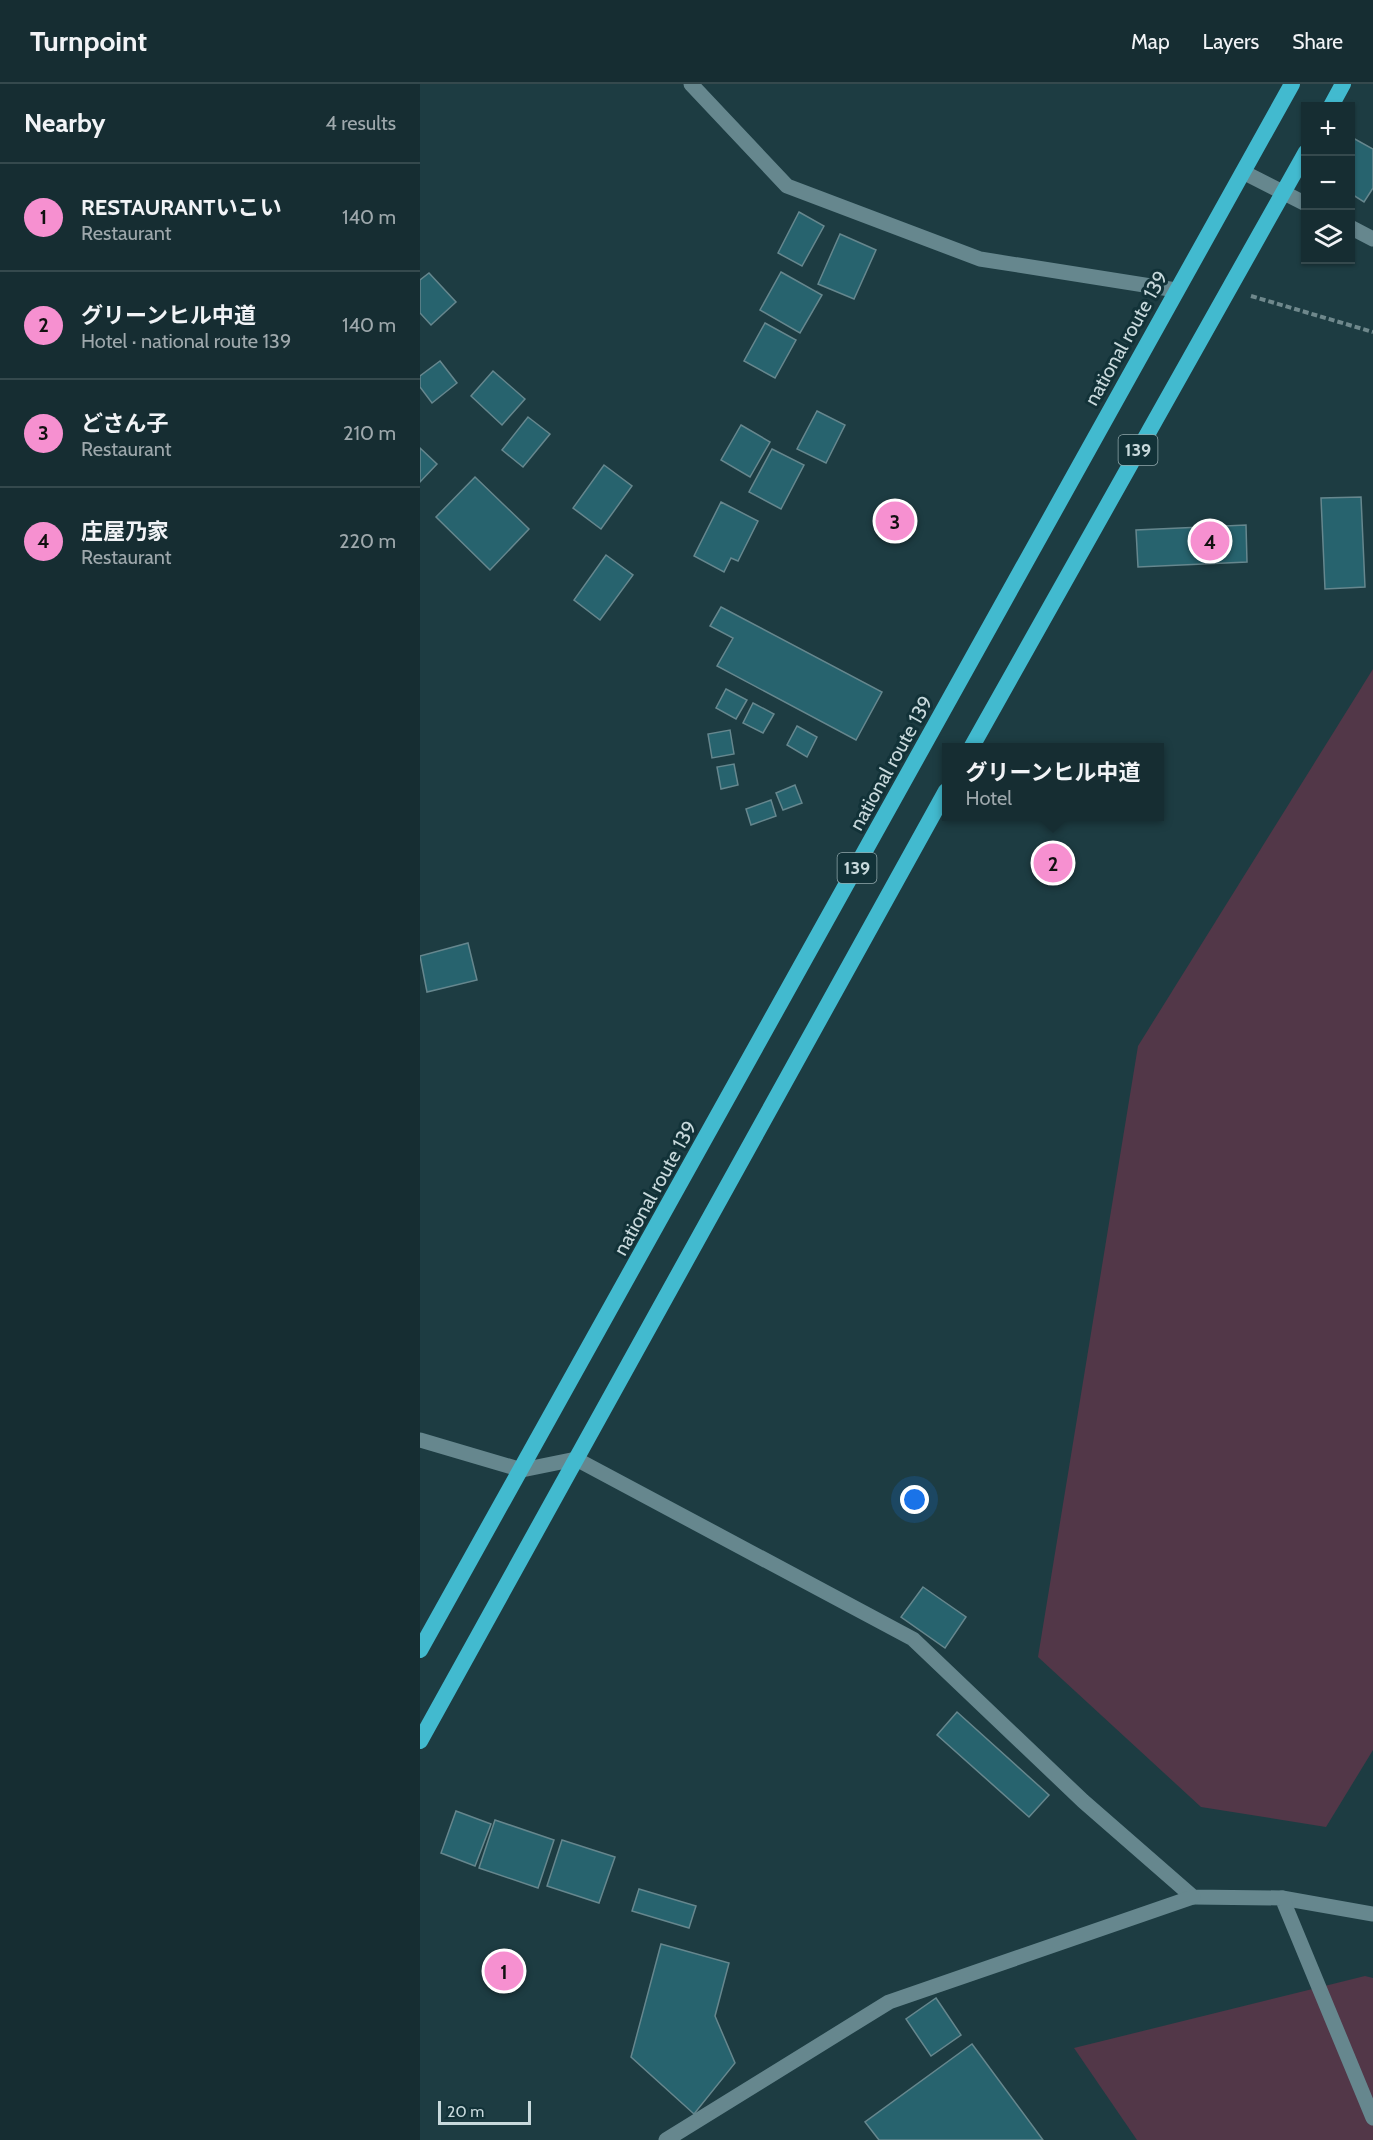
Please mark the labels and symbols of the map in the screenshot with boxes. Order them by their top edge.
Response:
street label: national route 139 [1079,266,1173,410]
road number: 139 [1118,435,1158,465]
pin: 3 [876,498,914,544]
pin: 4 [1190,518,1230,564]
street label: national route 139 [844,691,938,835]
pin: 2 [1034,840,1072,886]
road number: 139 [838,853,876,883]
street label: national route 139 [608,1116,702,1260]
your location [900,1485,929,1514]
pin: 1 [484,1948,524,1994]
scale bar [438,2098,531,2126]

